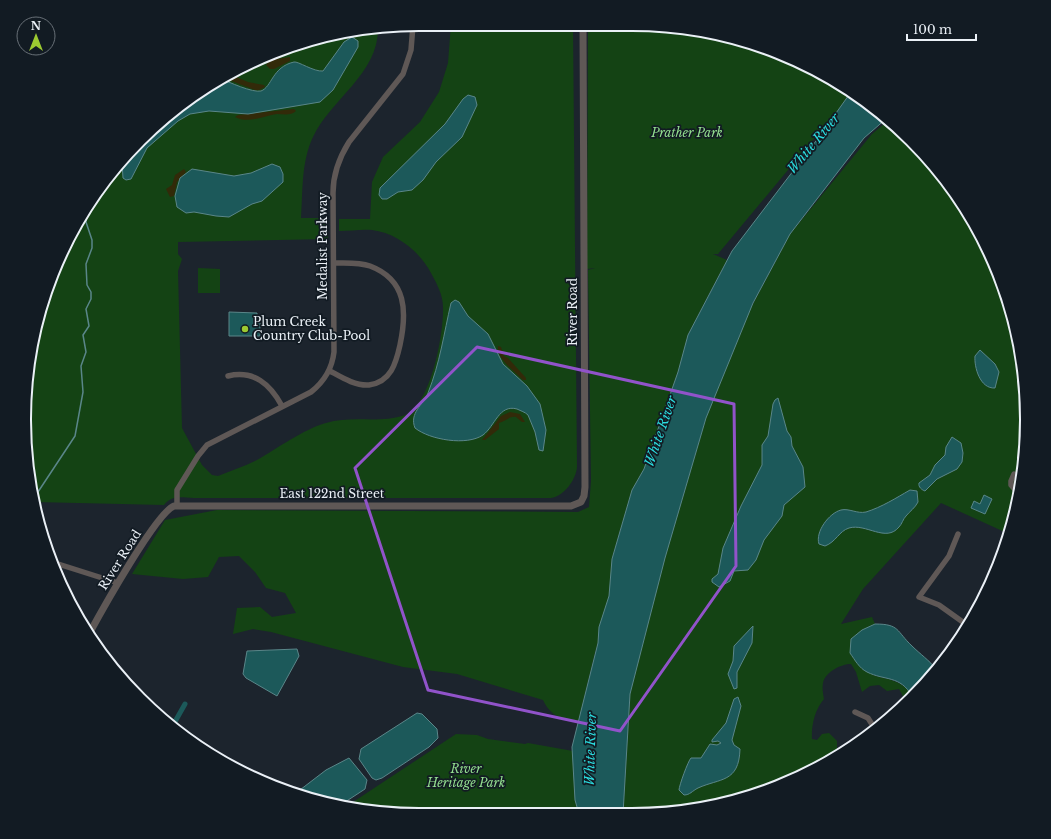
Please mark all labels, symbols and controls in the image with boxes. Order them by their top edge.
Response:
north arrow [16,16,56,56]
scale bar [907,16,976,42]
text: N [31,19,42,33]
text: 100 m [913,22,952,37]
water label: White River [783,109,844,177]
park label: Prather Park [650,125,723,140]
street label: Medalist Parkway [315,192,330,300]
street label: River Road [565,278,580,346]
place label: Plum Creek Country Club-Pool [253,314,370,343]
marker: Plum Creek Country Club-Pool [240,324,250,334]
water label: White River [640,393,681,469]
street label: East 122nd Street [280,486,385,501]
street label: River Road [95,527,144,593]
water label: White River [581,711,600,786]
park label: River Heritage Park [426,761,505,790]

